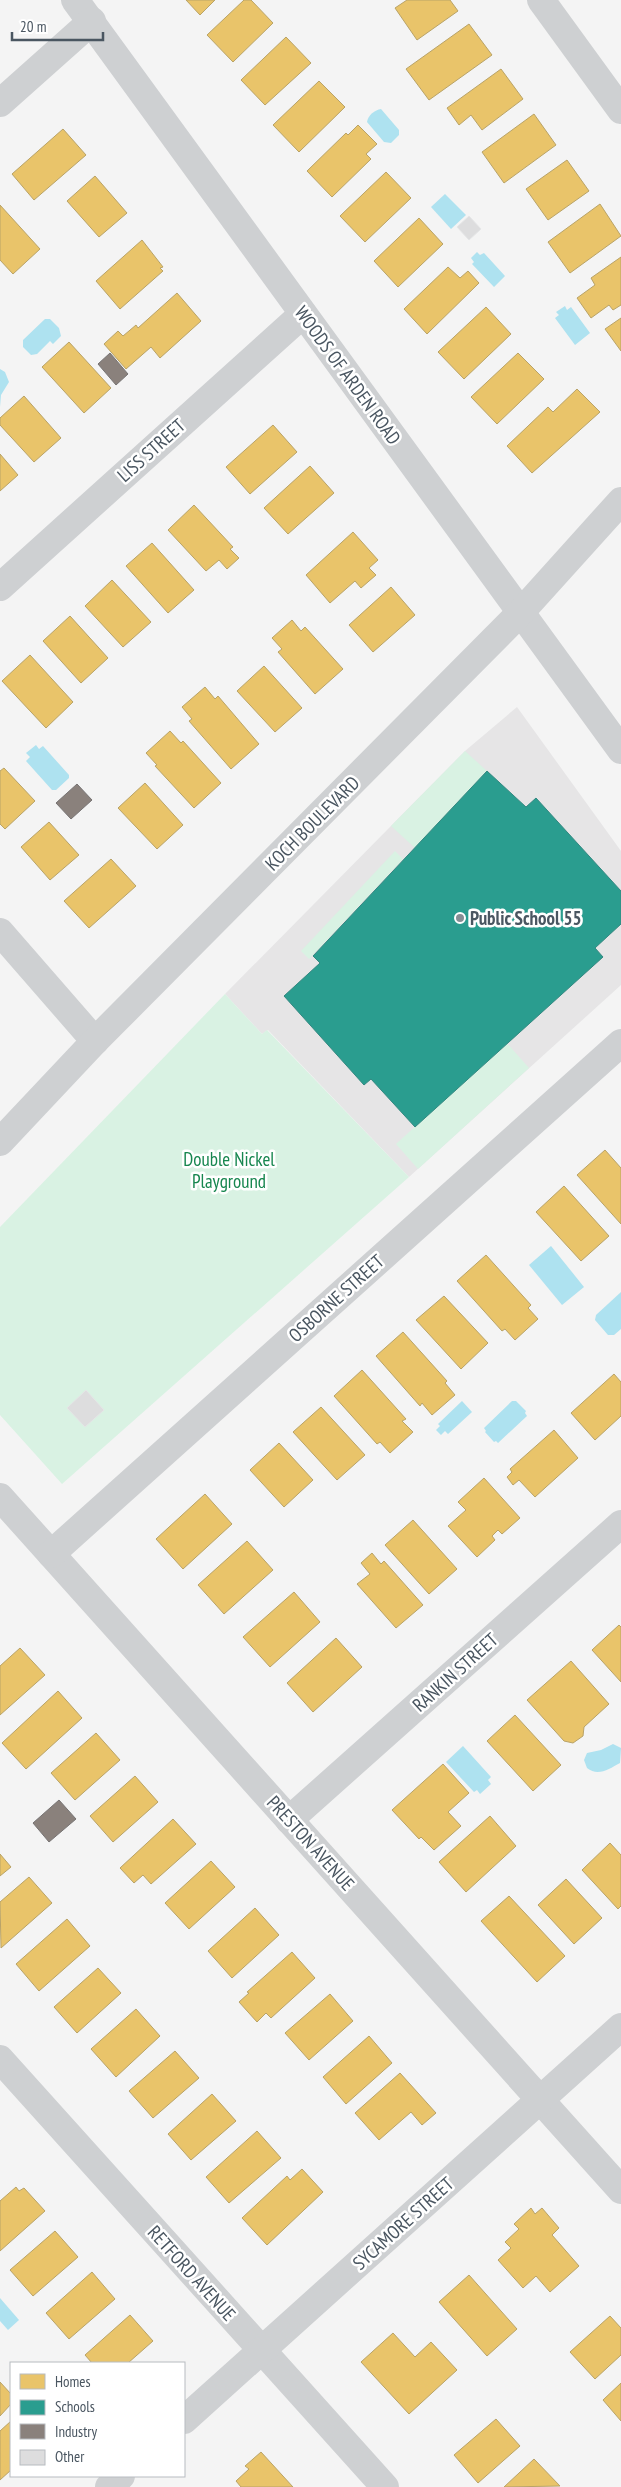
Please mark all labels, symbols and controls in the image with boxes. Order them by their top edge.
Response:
scale bar [12,10,104,42]
text: 20 m [20,17,46,36]
street label: WOODS OF ARDEN ROAD [290,301,406,449]
street label: LISS STREET [112,413,190,487]
street label: KOCH BOULEVARD [260,771,364,875]
place label: Public School 55 [470,906,582,930]
marker: Public School 55 [454,912,466,924]
park label: Double Nickel Playground [183,1147,275,1193]
street label: OSBORNE STREET [283,1249,389,1347]
street label: RANKIN STREET [407,1627,503,1717]
street label: PRESTON AVENUE [262,1791,360,1895]
street label: SYCAMORE STREET [348,2171,459,2275]
street label: RETFORD AVENUE [143,2220,241,2326]
legend [10,2362,185,2477]
text: Homes [55,2372,91,2391]
text: Schools [55,2397,95,2416]
text: Industry [55,2422,97,2441]
text: Other [55,2447,85,2466]

